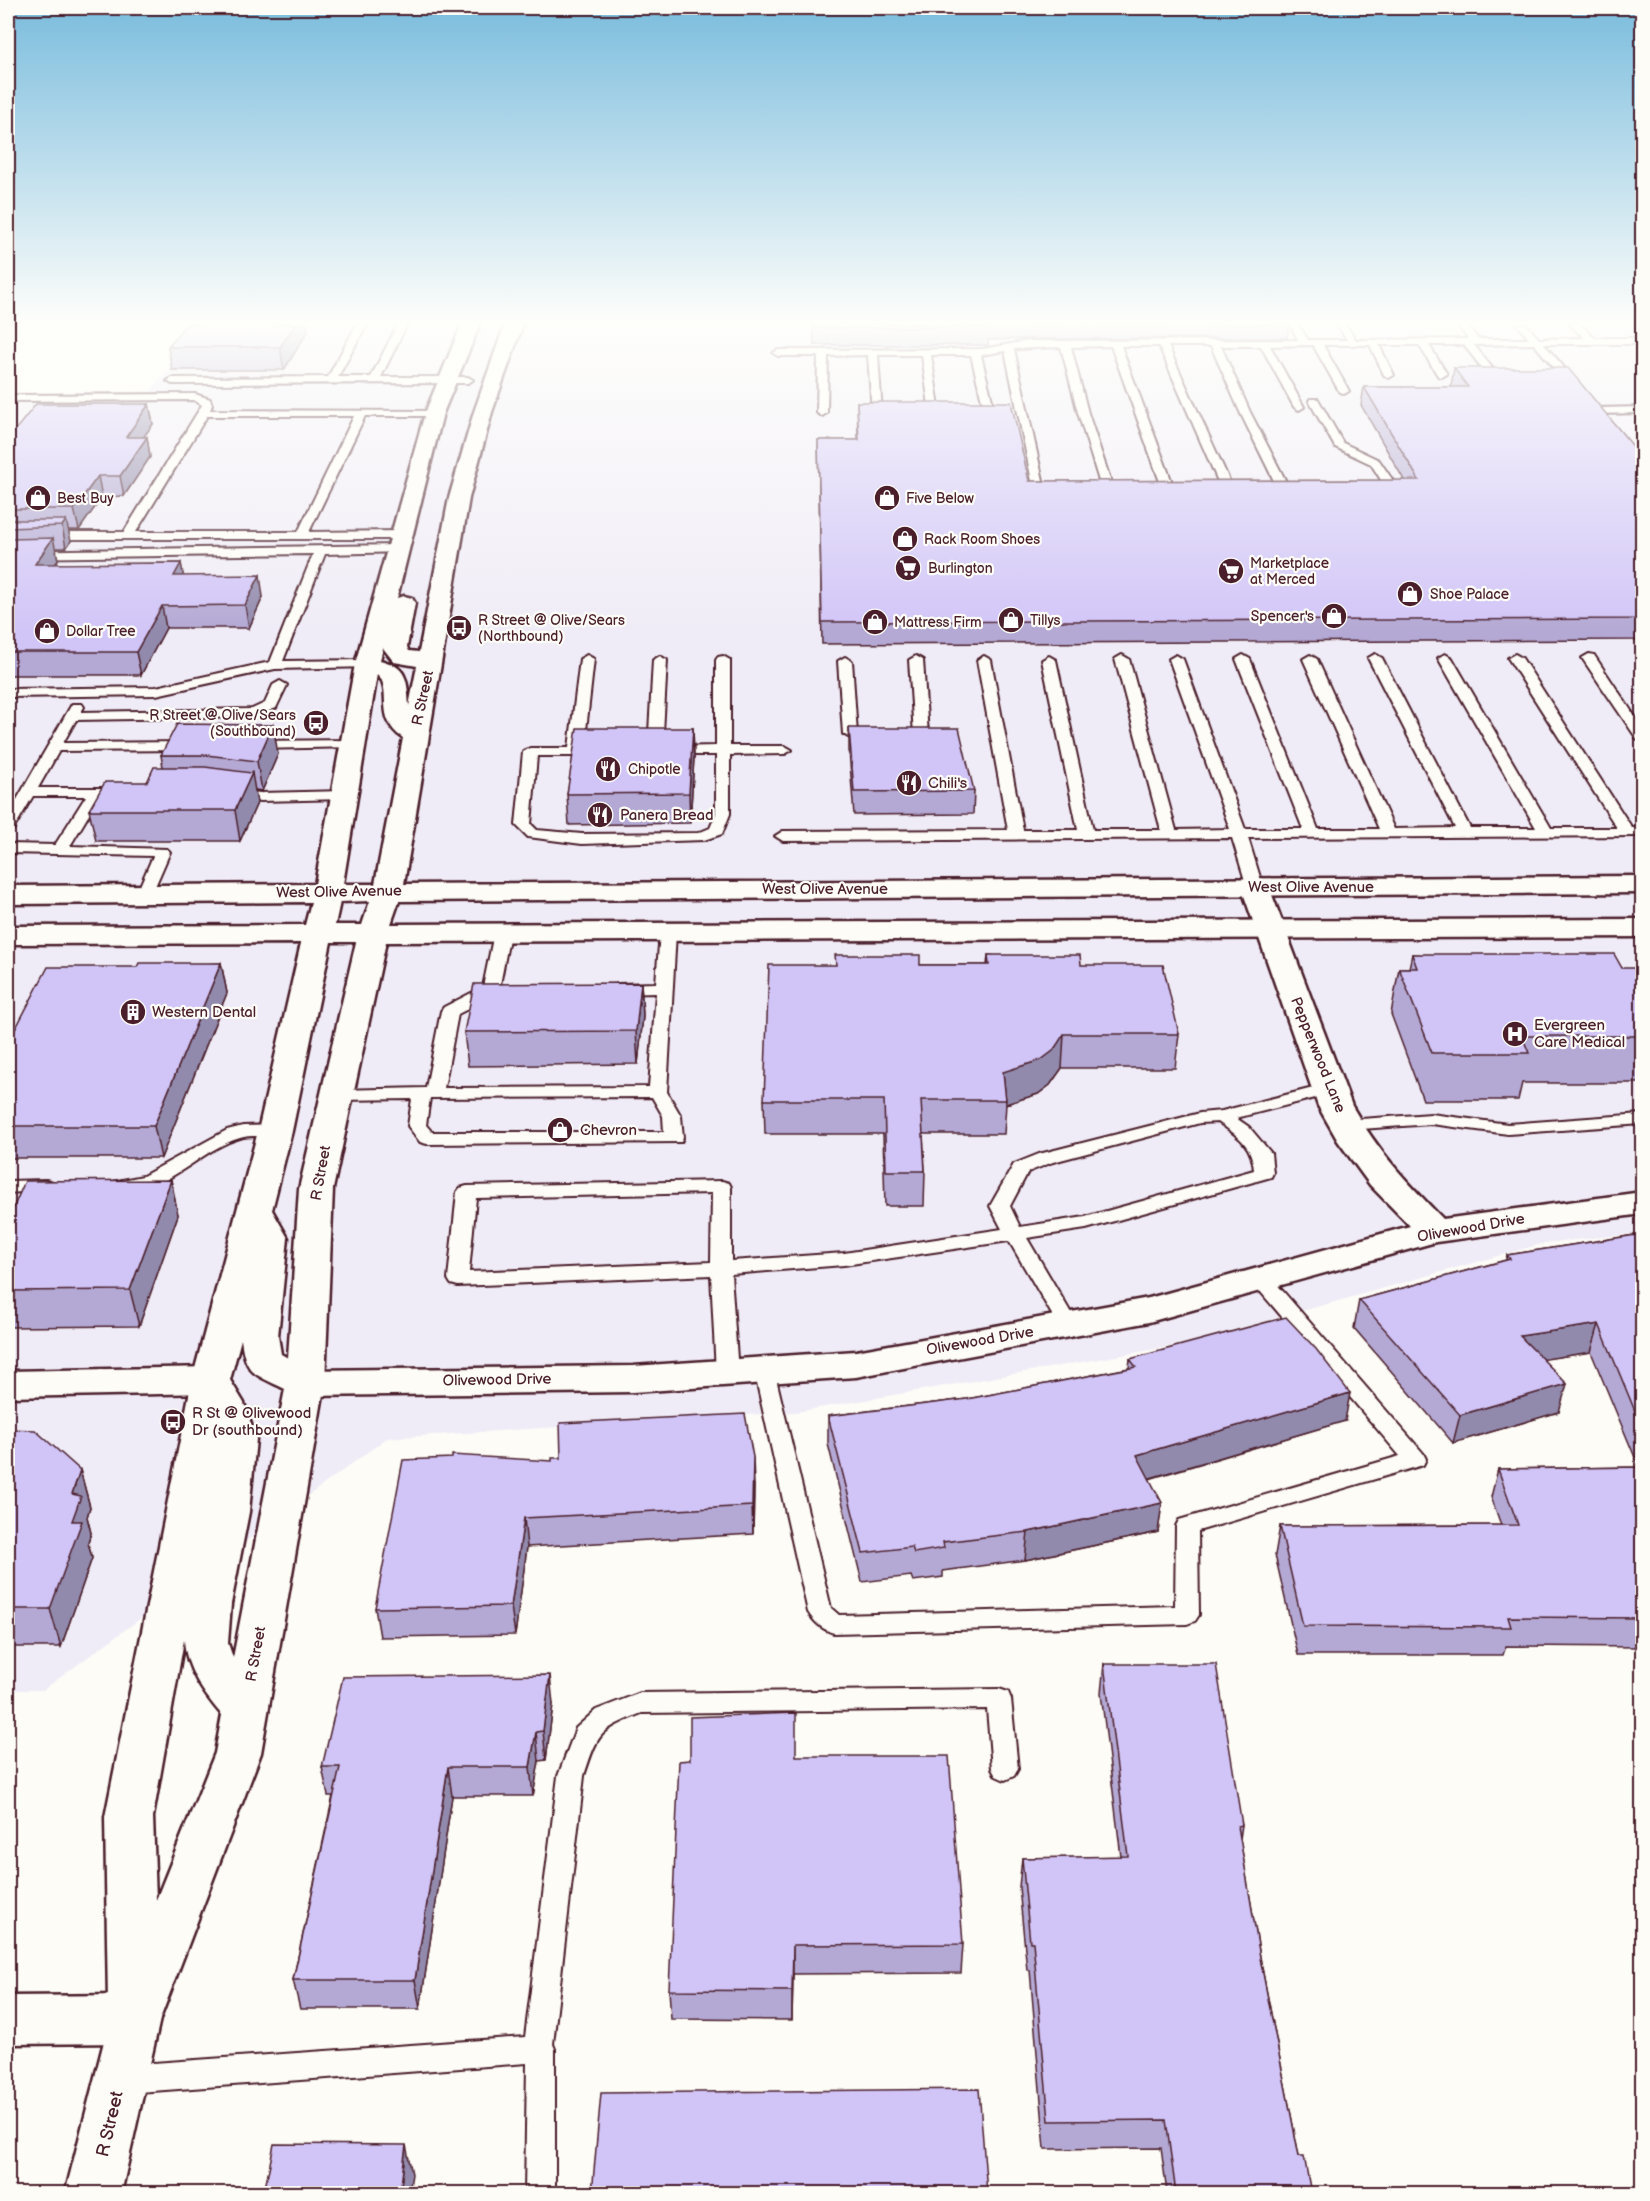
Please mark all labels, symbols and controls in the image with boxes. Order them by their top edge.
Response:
shop icon: Best Buy [23,483,53,513]
shop icon: Five Below [872,483,902,513]
place label: Best Buy [57,490,114,507]
place label: Five Below [906,490,975,507]
shop icon: Rack Room Shoes [890,524,920,554]
place label: Rack Room Shoes [924,531,1040,548]
supermarket icon: Burlington [893,553,923,583]
place label: Marketplace at Merced [1250,555,1329,588]
supermarket icon: Marketplace at Merced [1216,556,1246,586]
place label: Burlington [928,560,993,577]
shop icon: Shoe Palace [1395,579,1425,609]
place label: Shoe Palace [1430,586,1509,603]
shop icon: Spencer's [1319,601,1349,631]
shop icon: Tillys [996,605,1026,635]
shop icon: Mattress Firm [860,607,890,637]
place label: Spencer's [1251,608,1314,625]
place label: R Street @ Olive/Sears (Northbound) [478,612,625,645]
place label: Tillys [1030,612,1061,629]
bus stop icon: R Street @ Olive/Sears (Northbound) [444,613,474,643]
place label: Mattress Firm [894,614,982,631]
shop icon: Dollar Tree [32,616,62,646]
place label: Dollar Tree [66,623,136,640]
street label: R Street [408,668,438,727]
place label: R Street @ Olive/Sears (Southbound) [149,707,296,740]
bus stop icon: R Street @ Olive/Sears (Southbound) [301,708,331,738]
restaurant icon: Chipotle [593,754,623,784]
place label: Chipotle [628,761,681,778]
restaurant icon: Chili's [894,768,924,798]
place label: Chili's [928,774,968,793]
restaurant icon: Panera Bread [585,800,615,830]
place label: Panera Bread [620,806,714,825]
street label: West Olive Avenue [1248,878,1374,897]
street label: West Olive Avenue [762,880,888,899]
street label: West Olive Avenue [276,881,402,903]
street label: Pepperwood Lane [1286,994,1350,1116]
building icon: Western Dental [118,997,148,1027]
place label: Western Dental [152,1003,256,1022]
place label: Evergreen Care Medical [1534,1016,1625,1052]
hospital icon: Evergreen Care Medical [1500,1019,1530,1049]
shop icon: Chevron [545,1115,575,1145]
place label: Chevron [580,1121,637,1140]
street label: R Street [307,1144,335,1202]
street label: Olivewood Drive [1416,1209,1526,1247]
street label: Olivewood Drive [925,1322,1035,1360]
street label: Olivewood Drive [443,1370,552,1390]
place label: R St @ Olivewood Dr (southbound) [192,1404,311,1440]
bus stop icon: R St @ Olivewood Dr (southbound) [158,1407,188,1437]
street label: R Street [242,1625,270,1683]
street label: R Street [92,2089,128,2159]

